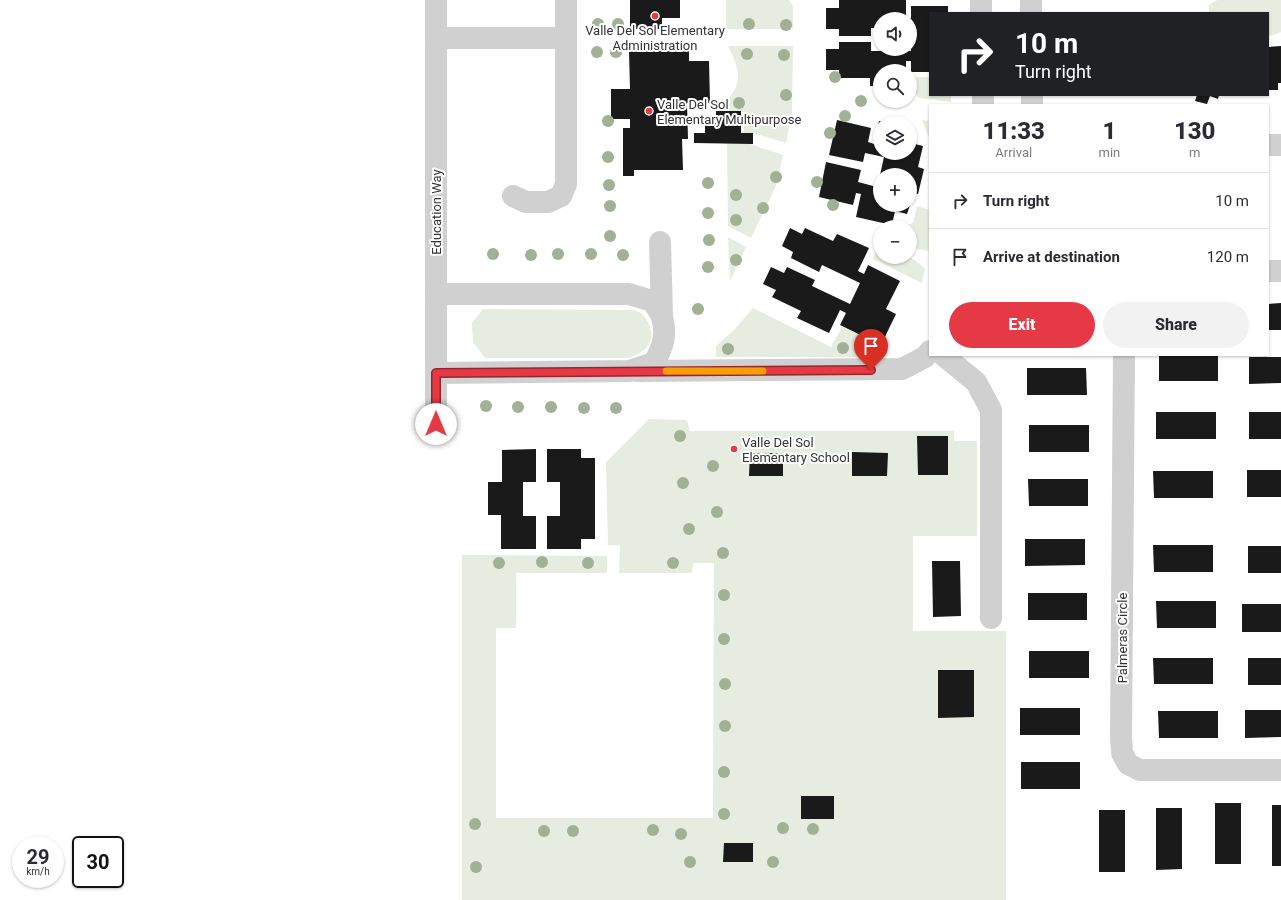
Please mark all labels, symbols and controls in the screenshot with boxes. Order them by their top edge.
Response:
marker: Valle Del Sol Elementary Administration [650,11,660,21]
map controls [873,12,917,264]
button: sound [873,12,917,56]
place label: Valle Del Sol Elementary Administration [585,23,725,53]
text: 10 m [1015,27,1078,60]
icon: right [949,28,1001,80]
text: Turn right [1015,61,1092,82]
button: search [873,64,917,108]
place label: Valle Del Sol Elementary Multipurpose [657,97,802,127]
marker: Valle Del Sol Elementary Multipurpose [644,106,654,116]
button: layers [873,116,917,160]
text: 11:33 [983,117,1045,145]
text: 1 [1102,117,1116,145]
text: 130 [1174,117,1215,145]
text: Arrival [995,145,1032,160]
text: min [1099,145,1120,160]
text: m [1189,145,1200,160]
button: + [873,168,917,212]
street label: Education Way [429,169,444,255]
icon: right [949,190,971,212]
text: Turn right [983,192,1049,210]
text: 10 m [1215,192,1249,210]
button: − [873,220,917,264]
icon: arrive [949,246,971,268]
text: Arrive at destination [983,248,1120,266]
text: 120 m [1207,248,1249,266]
button: Exit [949,302,1095,348]
button: Share [1103,302,1249,348]
pin [854,329,888,370]
icon: arrive [860,335,882,357]
position arrow [415,403,457,445]
place label: Valle Del Sol Elementary School [742,435,850,465]
marker: Valle Del Sol Elementary School [729,444,739,454]
street label: Palmeras Circle [1115,593,1130,683]
speed limit sign: 30 [72,836,124,888]
text: 29 [27,845,49,869]
text: km/h [26,866,50,877]

